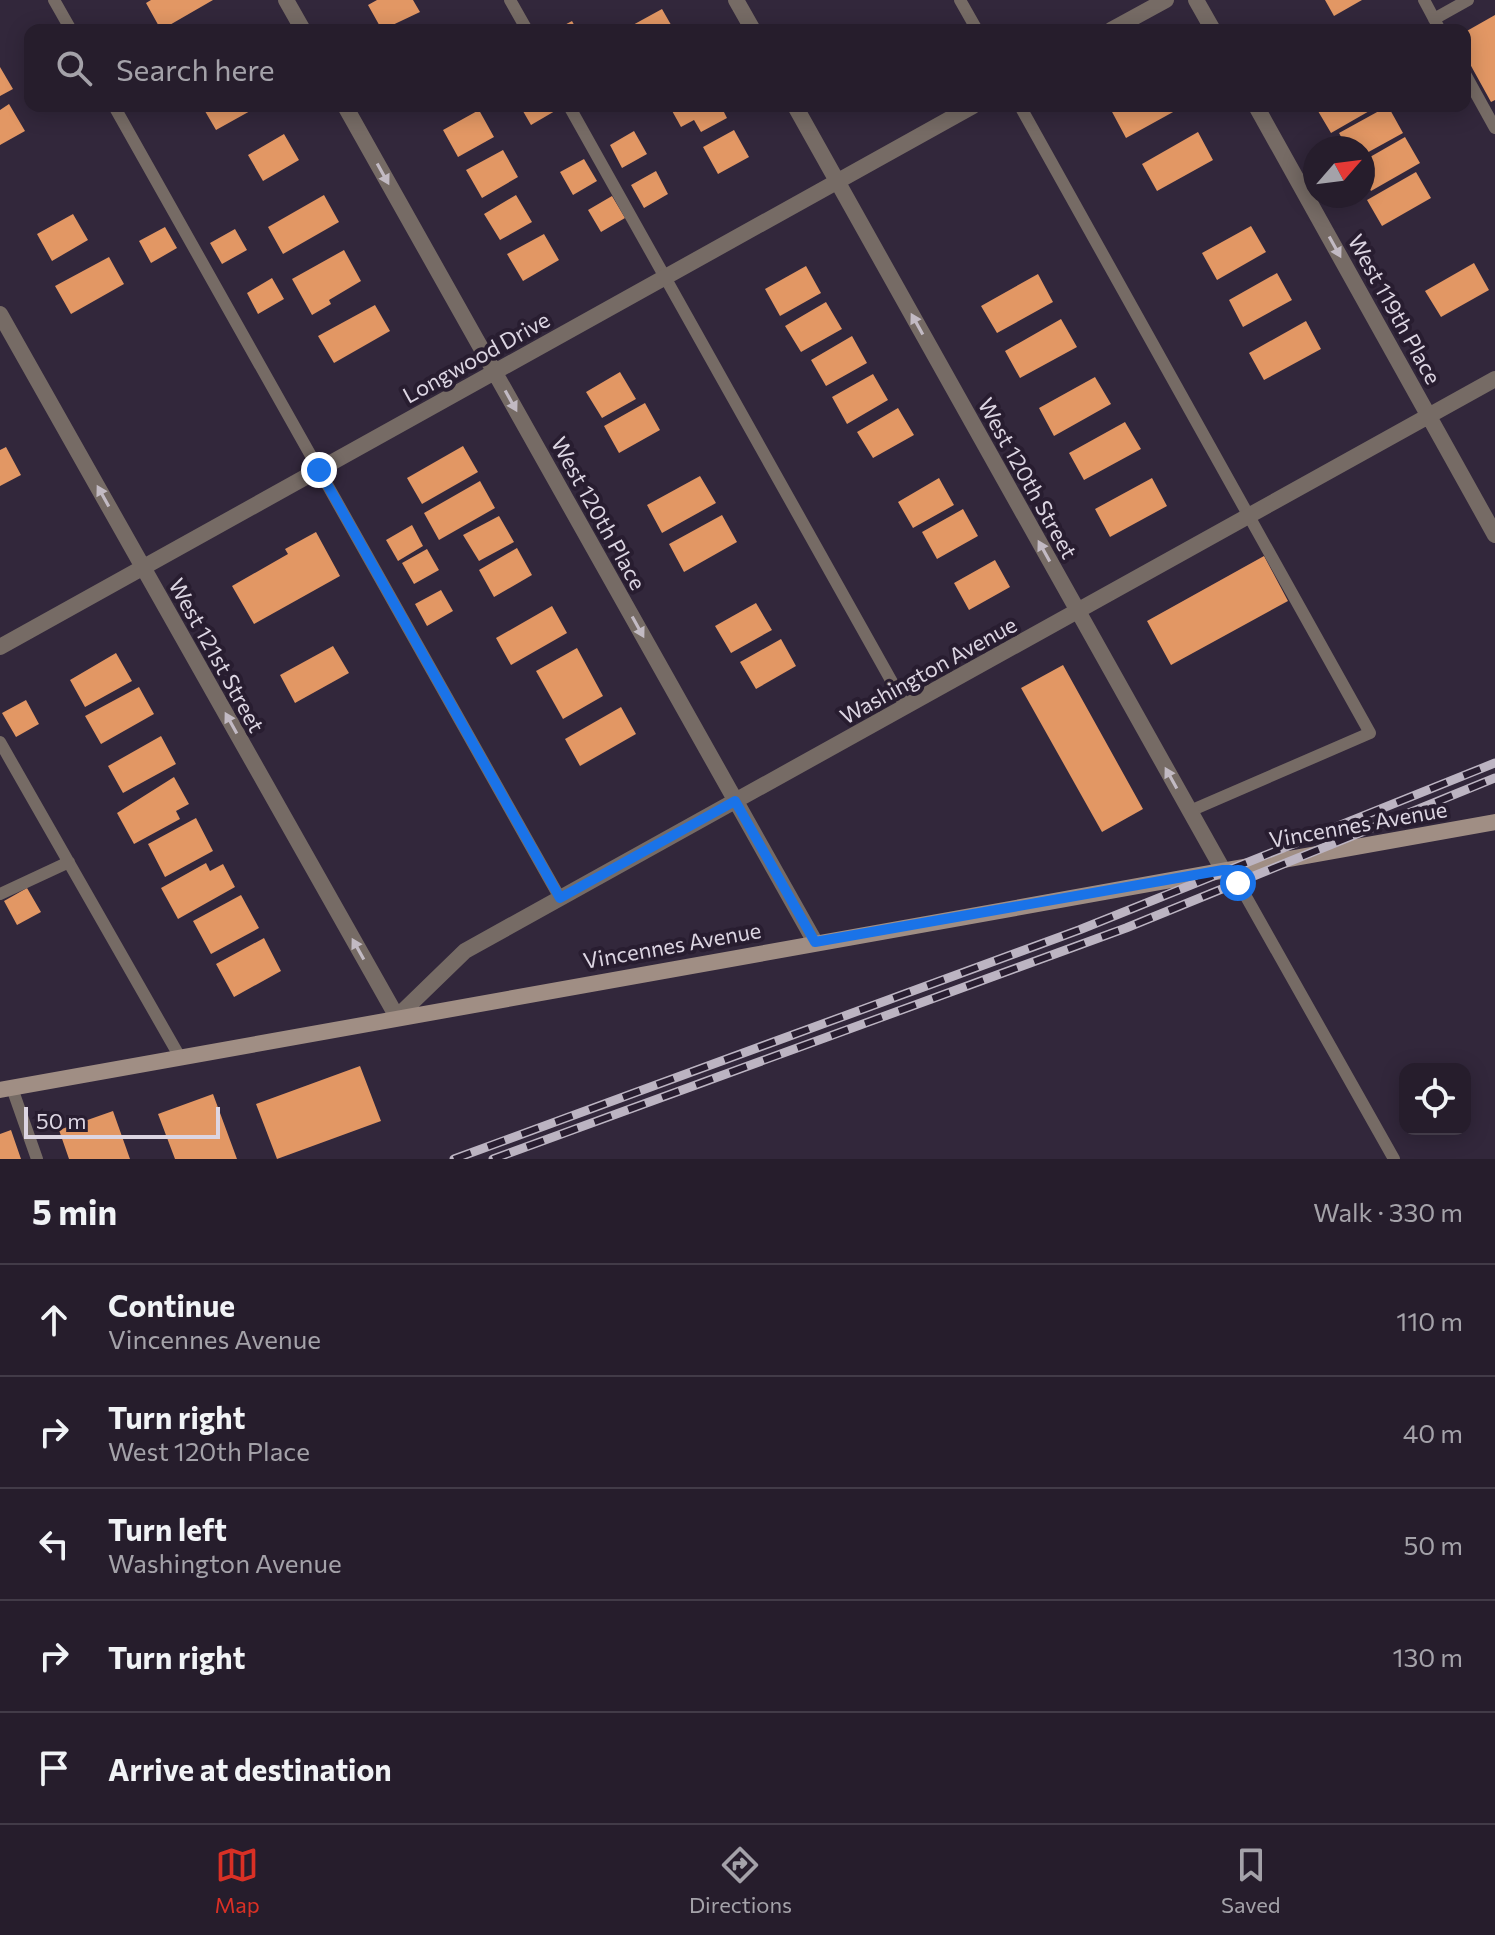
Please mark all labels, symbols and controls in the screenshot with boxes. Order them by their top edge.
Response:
search box [24,24,1471,112]
icon: search [52,46,96,90]
text: Search here [116,50,275,87]
north arrow [1303,136,1375,208]
one-way arrow [376,163,390,185]
street label: West 119th Place [1343,229,1447,389]
one-way arrow [1328,236,1342,258]
street label: Longwood Drive [398,305,554,409]
one-way arrow [910,313,924,335]
one-way arrow [504,390,518,412]
street label: West 120th Street [973,393,1083,563]
street label: West 120th Place [546,432,652,594]
route end [301,452,337,488]
one-way arrow [96,485,110,507]
one-way arrow [1037,540,1051,562]
street label: West 121st Street [163,573,271,737]
street label: Washington Avenue [835,610,1021,730]
one-way arrow [631,616,645,639]
one-way arrow [224,711,237,734]
one-way arrow [1164,767,1178,789]
street label: Vincennes Avenue [1267,795,1449,853]
route start [1220,865,1256,901]
street label: Vincennes Avenue [581,916,763,974]
one-way arrow [352,938,366,960]
map controls [1399,1063,1471,1135]
button: locate [1399,1063,1471,1135]
scale bar [24,1103,220,1139]
text: 50 m [36,1107,86,1134]
text: 5 min [32,1190,117,1232]
text: Walk · 330 m [1313,1196,1463,1227]
text: Continue [108,1286,235,1323]
icon: ahead [32,1298,76,1342]
text: 110 m [1396,1305,1463,1336]
text: Vincennes Avenue [108,1323,321,1354]
text: Turn right [108,1398,245,1435]
icon: right [32,1410,76,1454]
text: 40 m [1403,1417,1463,1448]
text: West 120th Place [108,1435,310,1466]
text: Turn left [108,1510,227,1547]
icon: left [32,1522,76,1566]
text: 50 m [1403,1529,1463,1560]
text: Washington Avenue [108,1547,342,1578]
icon: right [32,1634,76,1678]
text: Turn right [108,1638,245,1675]
text: 130 m [1392,1641,1463,1672]
icon: arrive [32,1746,76,1790]
text: Arrive at destination [108,1750,392,1787]
tab: Map [215,1843,260,1918]
tab: Directions [689,1843,792,1918]
tab: Saved [1221,1843,1280,1918]

